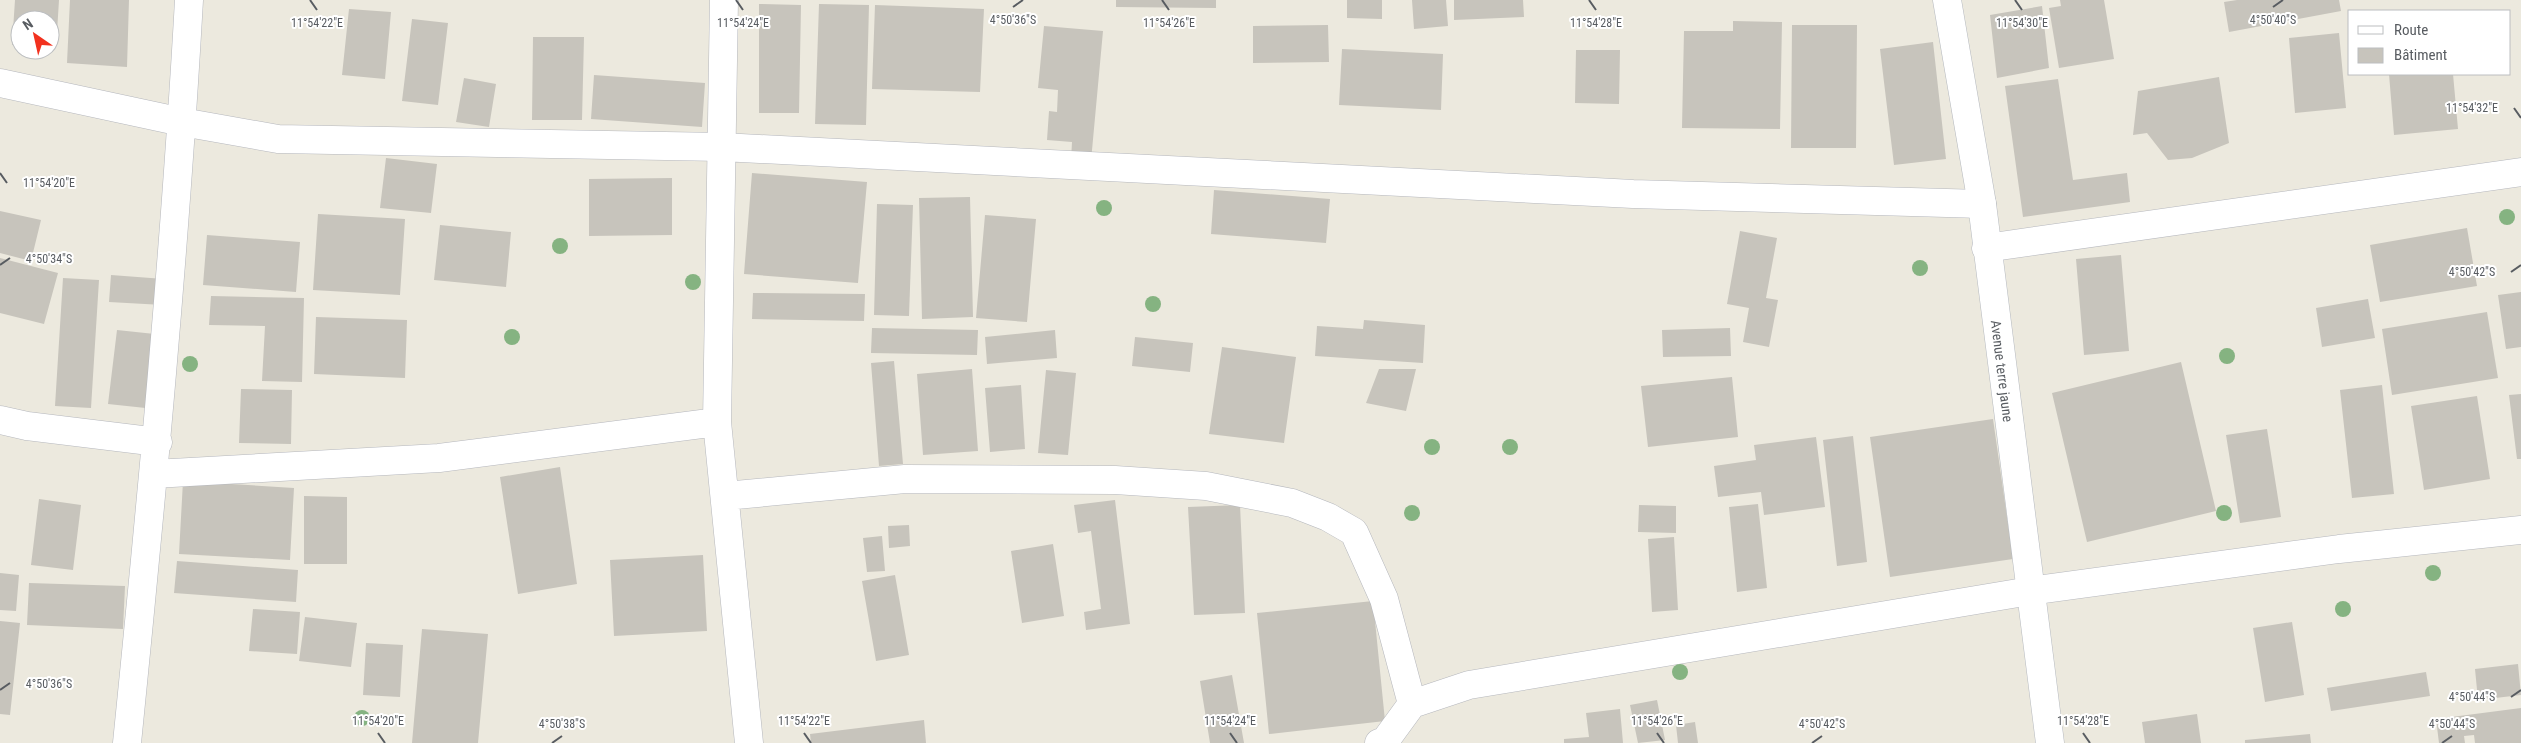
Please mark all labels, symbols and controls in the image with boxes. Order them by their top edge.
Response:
north arrow [10,10,60,60]
legend [2348,10,2511,75]
text: 4°50'36"S [990,13,1036,27]
text: 4°50'40"S [2250,13,2296,27]
text: N [20,15,36,33]
text: 11°54'22"E [291,16,343,30]
text: 11°54'24"E [717,16,769,30]
text: 11°54'26"E [1143,16,1195,30]
text: 11°54'28"E [1570,16,1622,30]
text: 11°54'30"E [1996,16,2048,30]
text: Route [2394,21,2428,39]
text: Bâtiment [2394,46,2447,64]
text: 11°54'32"E [2446,101,2498,115]
text: 11°54'20"E [23,176,75,190]
text: 4°50'34"S [26,252,72,266]
text: 4°50'42"S [2449,265,2495,279]
street label: Avenue terre jaune [1988,319,2016,423]
text: 4°50'36"S [26,677,72,691]
text: 4°50'44"S [2449,690,2495,704]
text: 11°54'20"E [352,714,404,728]
text: 11°54'22"E [778,714,830,728]
text: 11°54'24"E [1204,714,1256,728]
text: 11°54'26"E [1631,714,1683,728]
text: 11°54'28"E [2057,714,2109,728]
text: 4°50'38"S [539,717,585,731]
text: 4°50'42"S [1799,717,1845,731]
text: 4°50'44"S [2429,717,2475,731]

